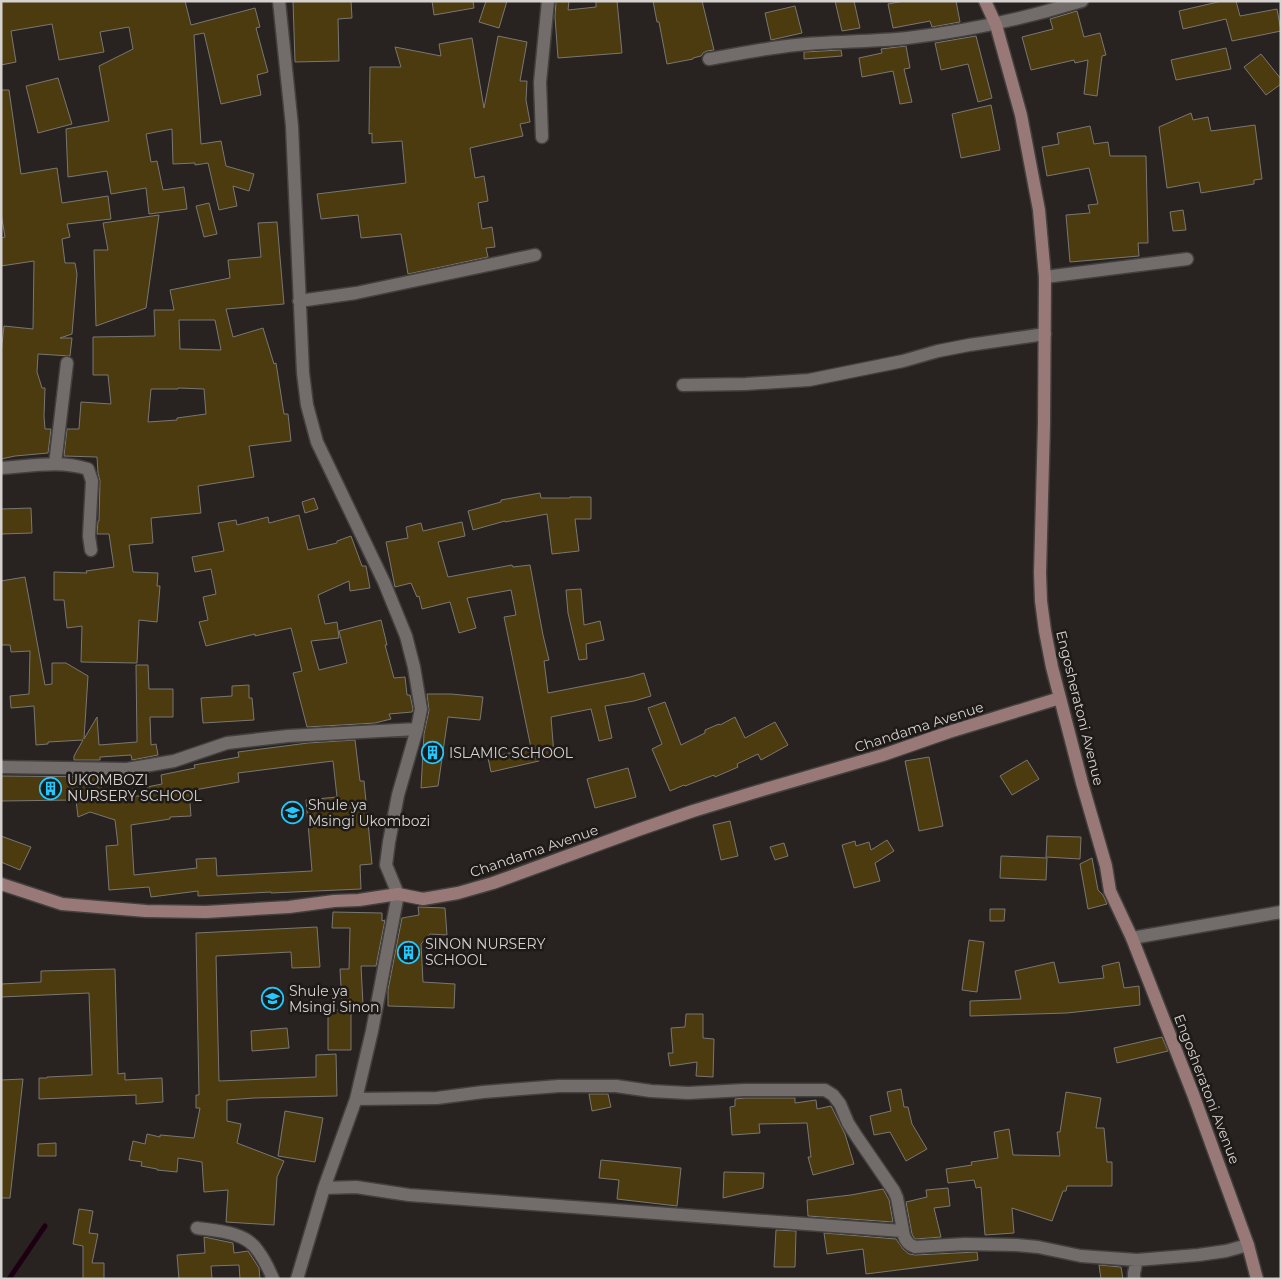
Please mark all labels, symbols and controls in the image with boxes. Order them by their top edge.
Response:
street label: Engosheratoni Avenue [1052,629,1108,787]
street label: Chandama Avenue [852,698,986,756]
building icon: ISLAMIC SCHOOL [421,741,445,765]
place label: ISLAMIC SCHOOL [449,744,574,762]
place label: UKOMBOZI NURSERY SCHOOL [67,771,203,805]
building icon: UKOMBOZI NURSERY SCHOOL [39,776,63,800]
place label: Shule ya Msingi Ukombozi [308,796,430,830]
school or university icon: Shule ya Msingi Ukombozi [280,801,304,825]
street label: Chandama Avenue [467,821,601,881]
place label: SINON NURSERY SCHOOL [425,935,546,969]
building icon: SINON NURSERY SCHOOL [397,940,421,964]
place label: Shule ya Msingi Sinon [289,982,380,1016]
school or university icon: Shule ya Msingi Sinon [261,987,285,1011]
street label: Engosheratoni Avenue [1170,1011,1244,1167]

